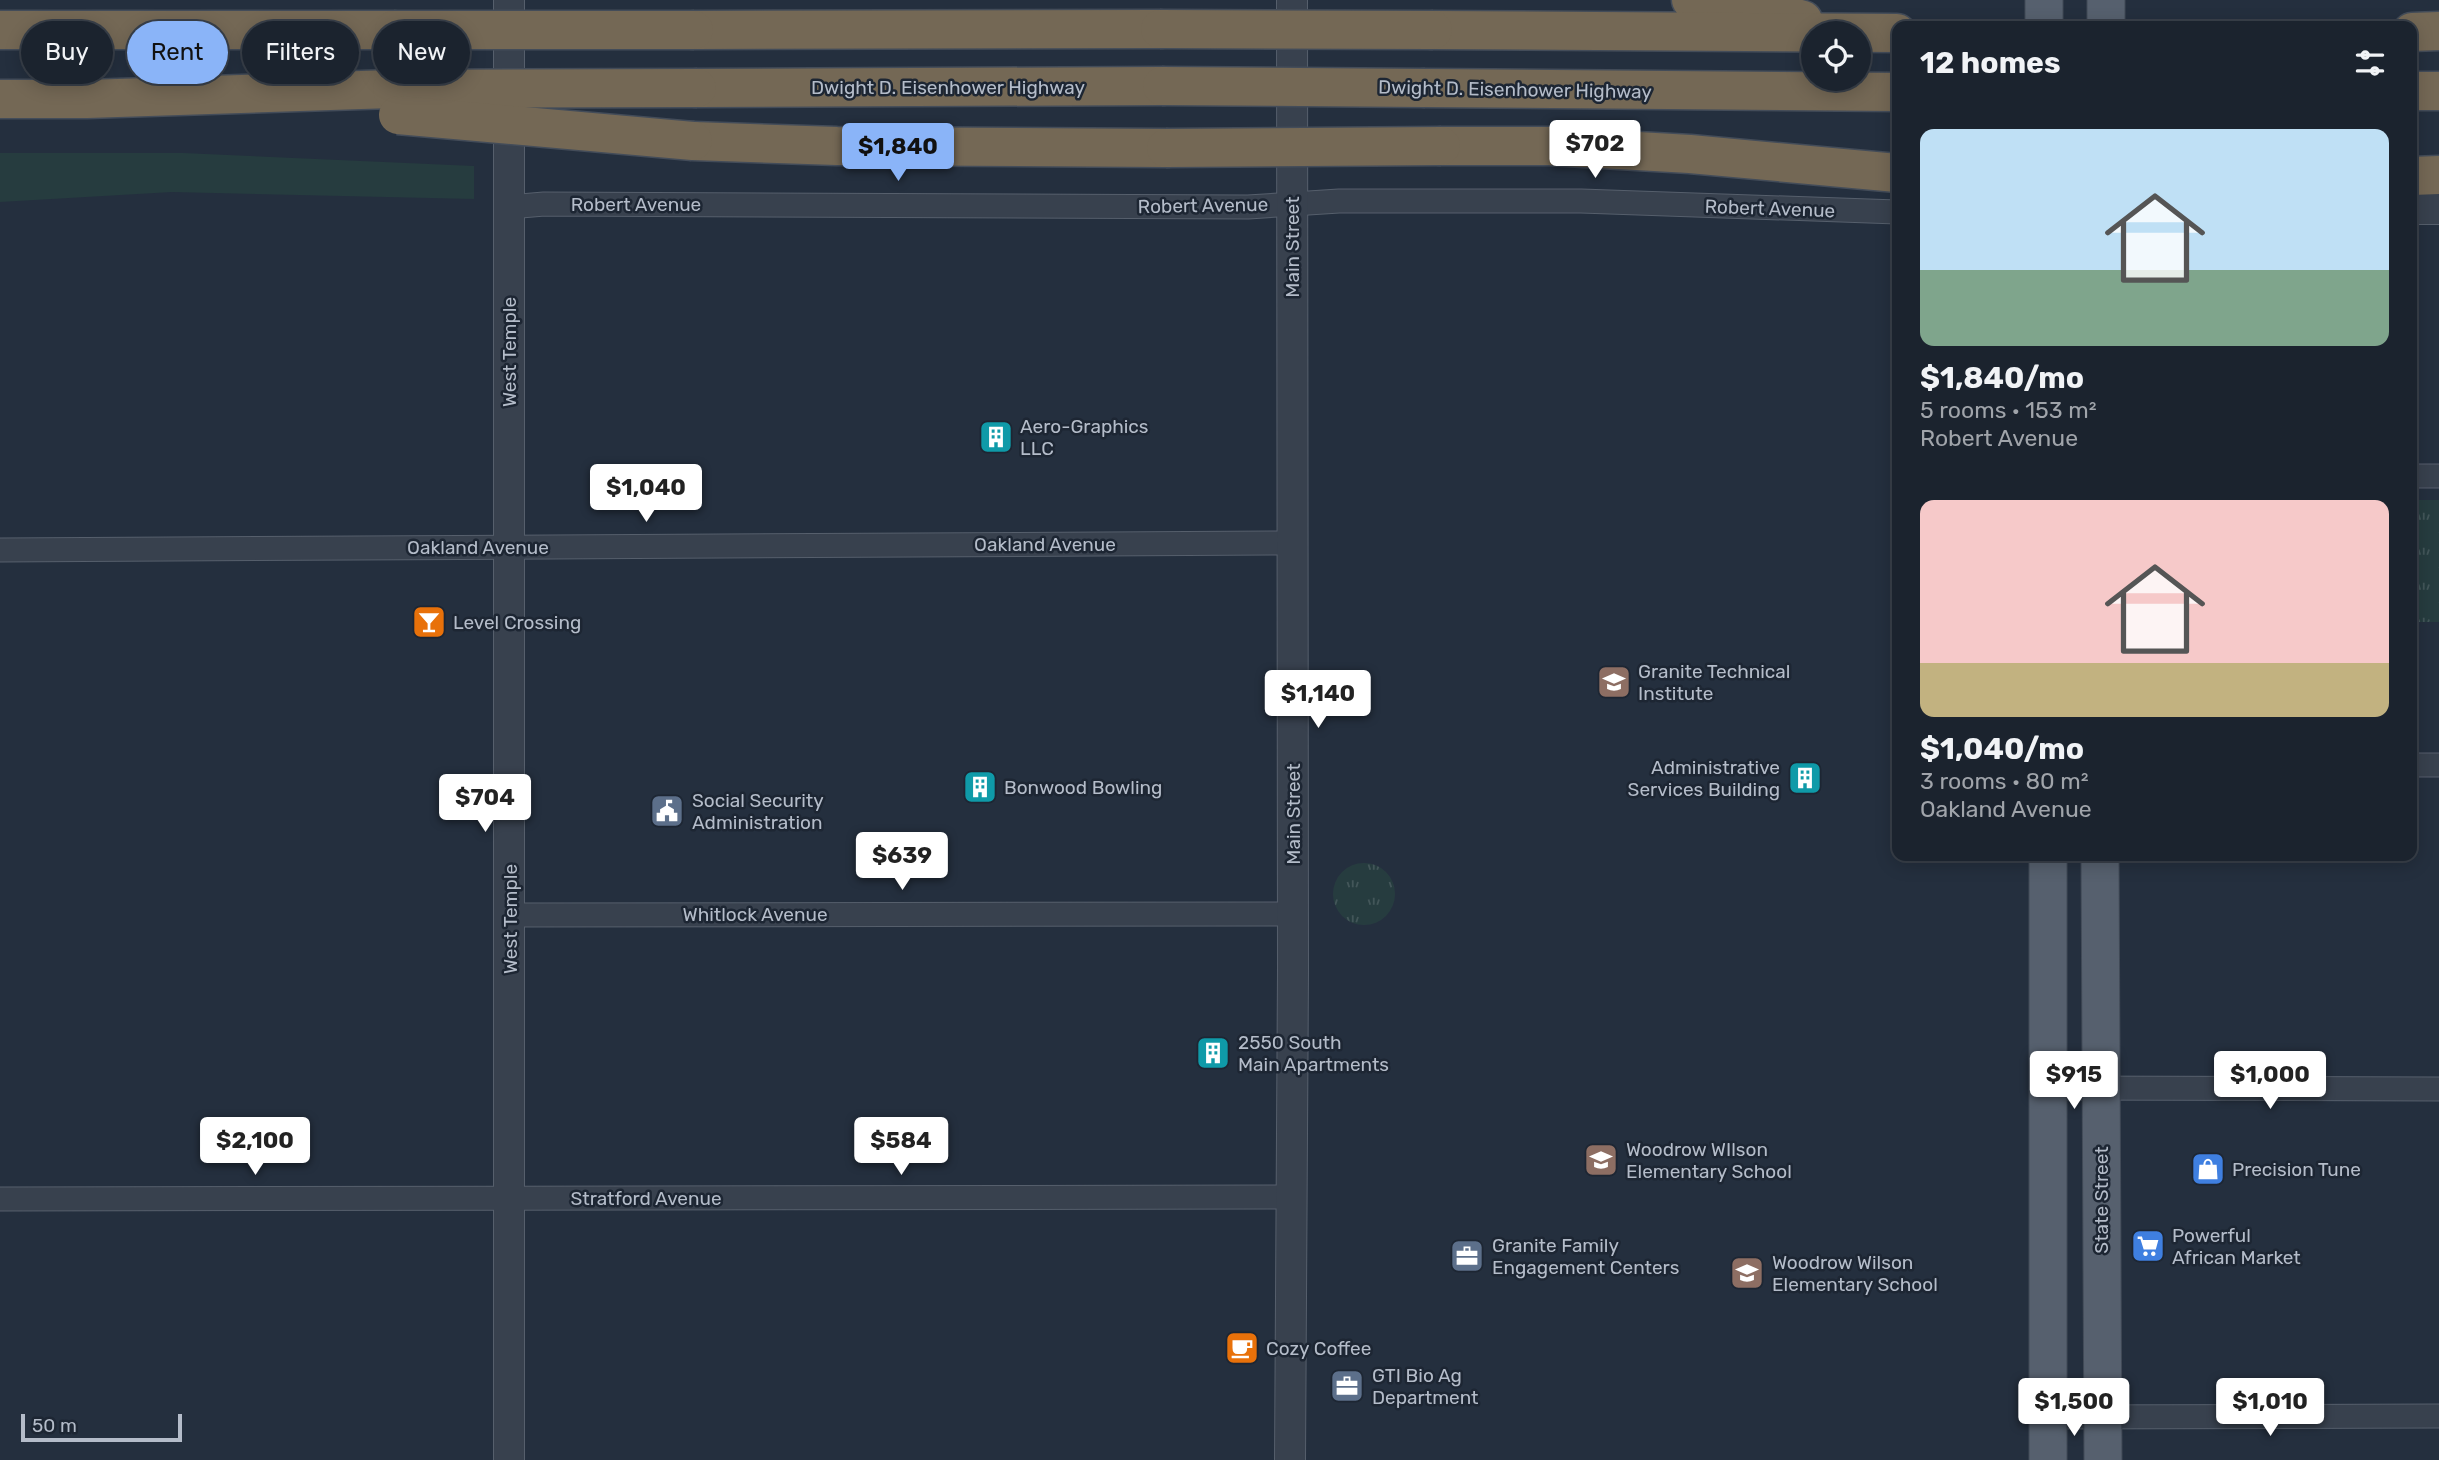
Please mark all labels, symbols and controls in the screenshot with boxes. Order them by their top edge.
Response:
chip: Buy [21,21,113,84]
chip: Rent [127,21,228,84]
chip: Filters [242,21,359,84]
chip: New [373,21,470,84]
map controls [1801,21,1871,91]
button: locate [1801,21,1871,91]
icon: filters [2351,44,2389,82]
text: 12 homes [1920,45,2061,81]
street label: Dwight D. Eisenhower Highway [811,76,1085,99]
street label: Dwight D. Eisenhower Highway [1378,76,1652,103]
pin: $702 [1554,120,1636,180]
pin: $1,840 [841,124,955,183]
text: $702 [1565,129,1625,157]
text: $1,840 [858,132,938,160]
icon: home [2092,175,2218,301]
street label: Robert Avenue [571,193,701,216]
street label: Robert Avenue [1138,193,1268,218]
street label: Robert Avenue [1704,195,1836,222]
street label: Main Street [1281,196,1304,298]
street label: West Temple [498,297,521,407]
text: $1,840/mo [1920,360,2084,396]
text: 5 rooms · 153 m² [1920,396,2097,424]
place label: Aero-Graphics LLC [1020,415,1149,460]
building icon: Aero-Graphics LLC [977,418,1015,456]
text: Robert Avenue [1920,424,2078,452]
pin: $1,040 [589,464,703,524]
text: $1,040 [606,473,686,501]
street label: Oakland Avenue [974,533,1116,556]
street label: Oakland Avenue [407,536,549,559]
icon: home [2092,546,2218,672]
bar icon: Level Crossing [410,603,448,641]
place label: Level Crossing [453,611,581,634]
place label: Granite Technical Institute [1638,660,1790,705]
school or university icon: Granite Technical Institute [1595,663,1633,701]
pin: $1,140 [1261,670,1375,730]
text: $1,140 [1281,679,1355,707]
text: $1,040/mo [1920,731,2084,767]
place label: Administrative Services Building [1628,756,1780,801]
building icon: Administrative Services Building [1786,759,1824,797]
street label: Main Street [1282,763,1305,865]
text: 3 rooms · 80 m² [1920,767,2089,795]
building icon: Bonwood Bowling [961,768,999,806]
pin: $704 [444,774,526,834]
place label: Bonwood Bowling [1004,776,1162,799]
text: $704 [455,783,515,811]
place label: Social Security Administration [692,789,824,834]
public building icon: Social Security Administration [648,792,686,830]
text: Oakland Avenue [1920,795,2092,823]
pin: $639 [861,832,943,892]
text: $639 [872,841,932,869]
street label: West Temple [499,864,522,974]
street label: Whitlock Avenue [682,903,828,926]
place label: 2550 South Main Apartments [1238,1031,1389,1076]
building icon: 2550 South Main Apartments [1194,1034,1232,1072]
pin: $915 [2033,1052,2115,1111]
pin: $1,000 [2213,1052,2327,1111]
text: $915 [2046,1060,2102,1088]
text: $1,000 [2230,1060,2310,1088]
pin: $2,100 [198,1118,312,1177]
pin: $584 [860,1118,942,1177]
text: $2,100 [216,1126,294,1154]
text: $584 [870,1126,932,1154]
place label: Woodrow WIlson Elementary School [1626,1138,1792,1183]
school or university icon: Woodrow WIlson Elementary School [1582,1141,1620,1179]
street label: State Street [2090,1146,2113,1254]
shop icon: Precision Tune [2189,1150,2227,1188]
place label: Precision Tune [2232,1158,2361,1181]
street label: Stratford Avenue [570,1187,722,1210]
place label: Powerful African Market [2172,1224,2301,1269]
supermarket icon: Powerful African Market [2129,1227,2167,1265]
place label: Granite Family Engagement Centers [1492,1234,1679,1279]
office icon: Granite Family Engagement Centers [1448,1237,1486,1275]
place label: Woodrow Wilson Elementary School [1772,1251,1938,1296]
school or university icon: Woodrow Wilson Elementary School [1728,1254,1766,1292]
cafe icon: Cozy Coffee [1223,1329,1261,1367]
place label: Cozy Coffee [1266,1337,1371,1360]
place label: GTI Bio Ag Department [1372,1364,1479,1409]
office icon: GTI Bio Ag Department [1328,1367,1366,1405]
pin: $1,500 [2017,1378,2131,1438]
pin: $1,010 [2213,1378,2327,1438]
text: $1,500 [2034,1387,2114,1415]
text: $1,010 [2232,1387,2308,1415]
scale bar [21,1411,182,1443]
text: 50 m [32,1414,77,1437]

